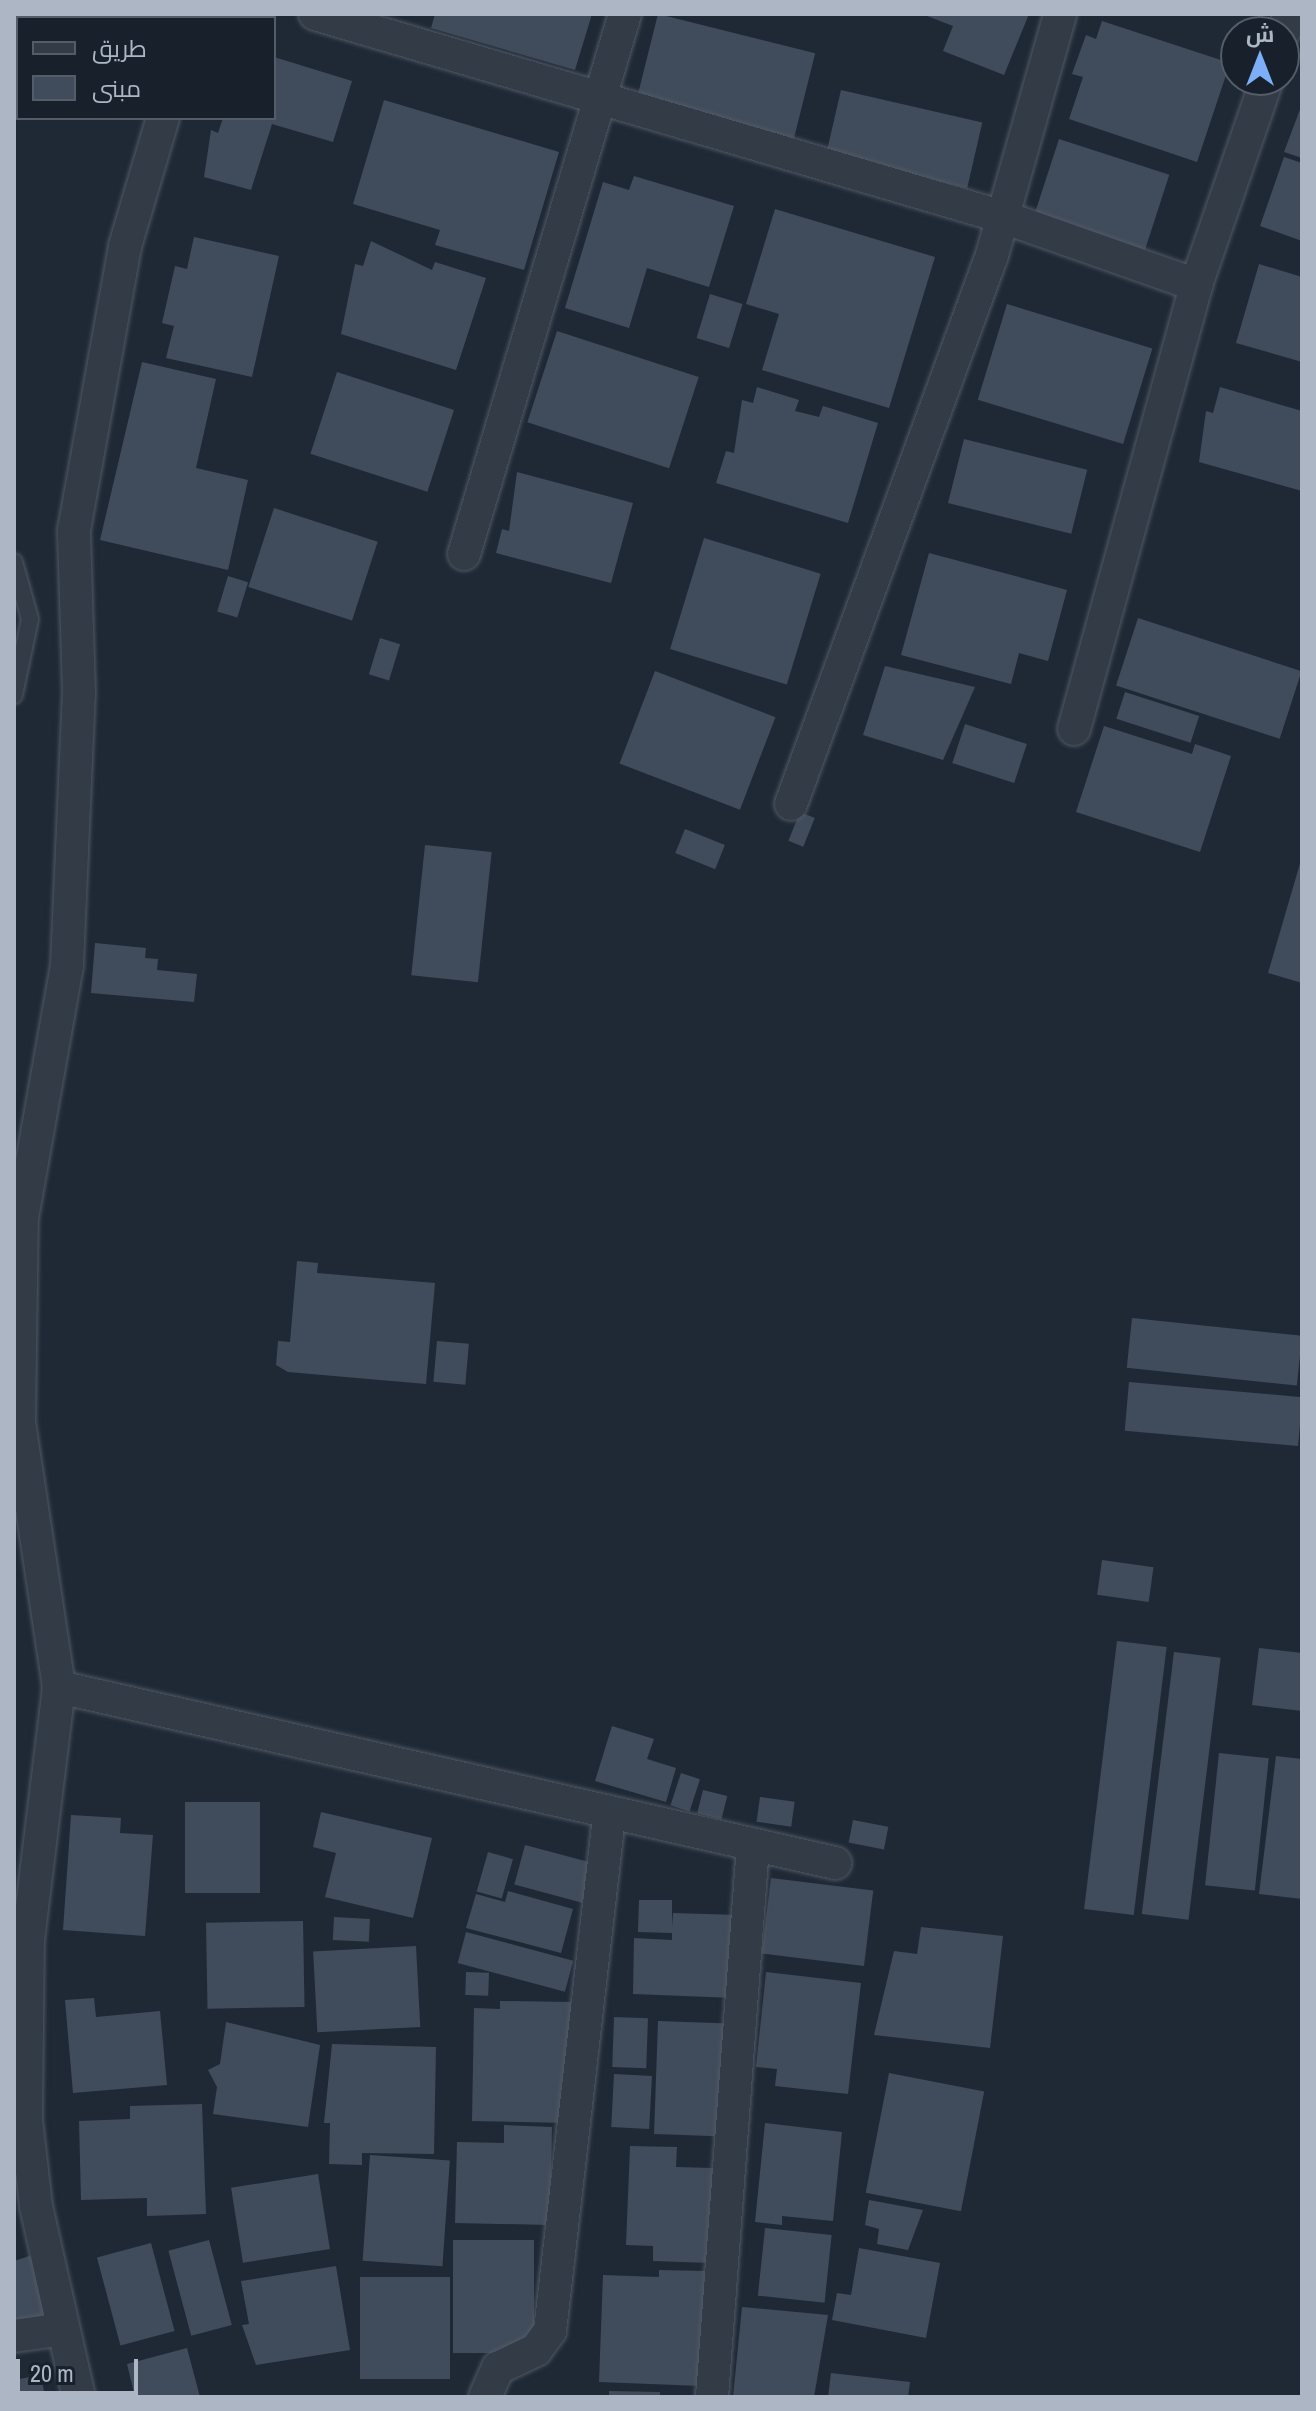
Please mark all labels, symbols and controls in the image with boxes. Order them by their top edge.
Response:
legend [16,16,276,120]
north arrow [1220,16,1300,96]
text: ش [1246,19,1274,49]
text: طريق [92,32,147,64]
text: مبنى [92,72,141,104]
scale bar [20,2343,142,2393]
text: 20 m [30,2357,74,2389]

